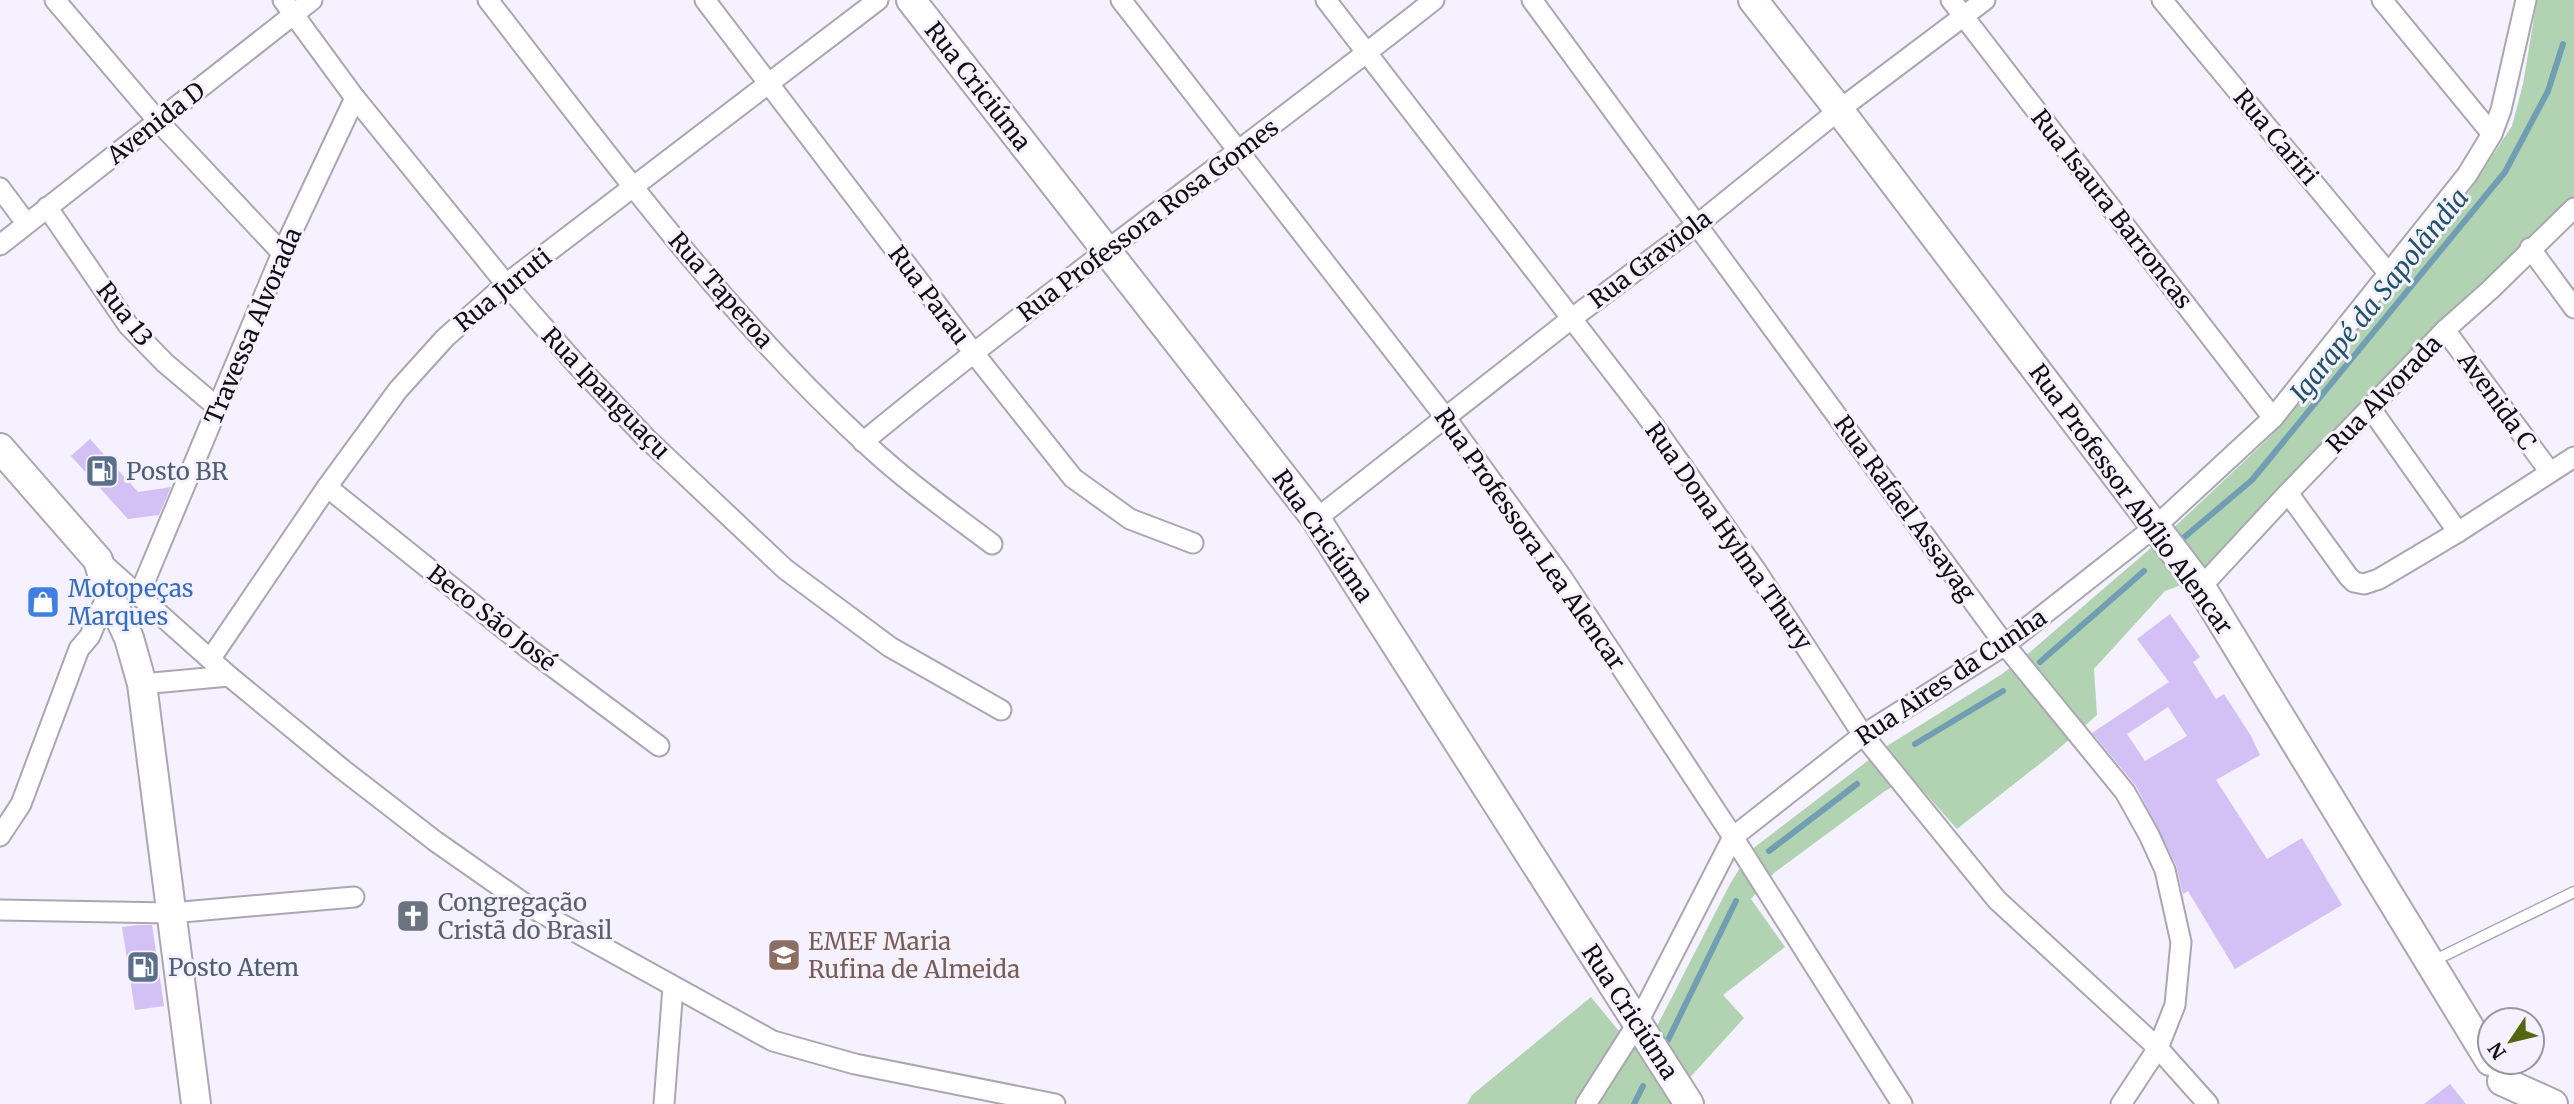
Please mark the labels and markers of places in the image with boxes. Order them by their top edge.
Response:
fuel station icon: Posto BR [83,452,121,490]
place label: Posto BR [126,456,228,487]
place label: Motopeças Marques [68,573,194,632]
shop icon: Motopeças Marques [24,583,62,621]
place label: Congregação Cristã do Brasil [438,887,612,946]
church icon: Congregação Cristã do Brasil [394,897,432,935]
place label: EMEF Maria Rufina de Almeida [808,926,1020,985]
school or university icon: EMEF Maria Rufina de Almeida [765,936,803,974]
fuel station icon: Posto Atem [124,948,162,986]
place label: Posto Atem [168,952,299,983]

